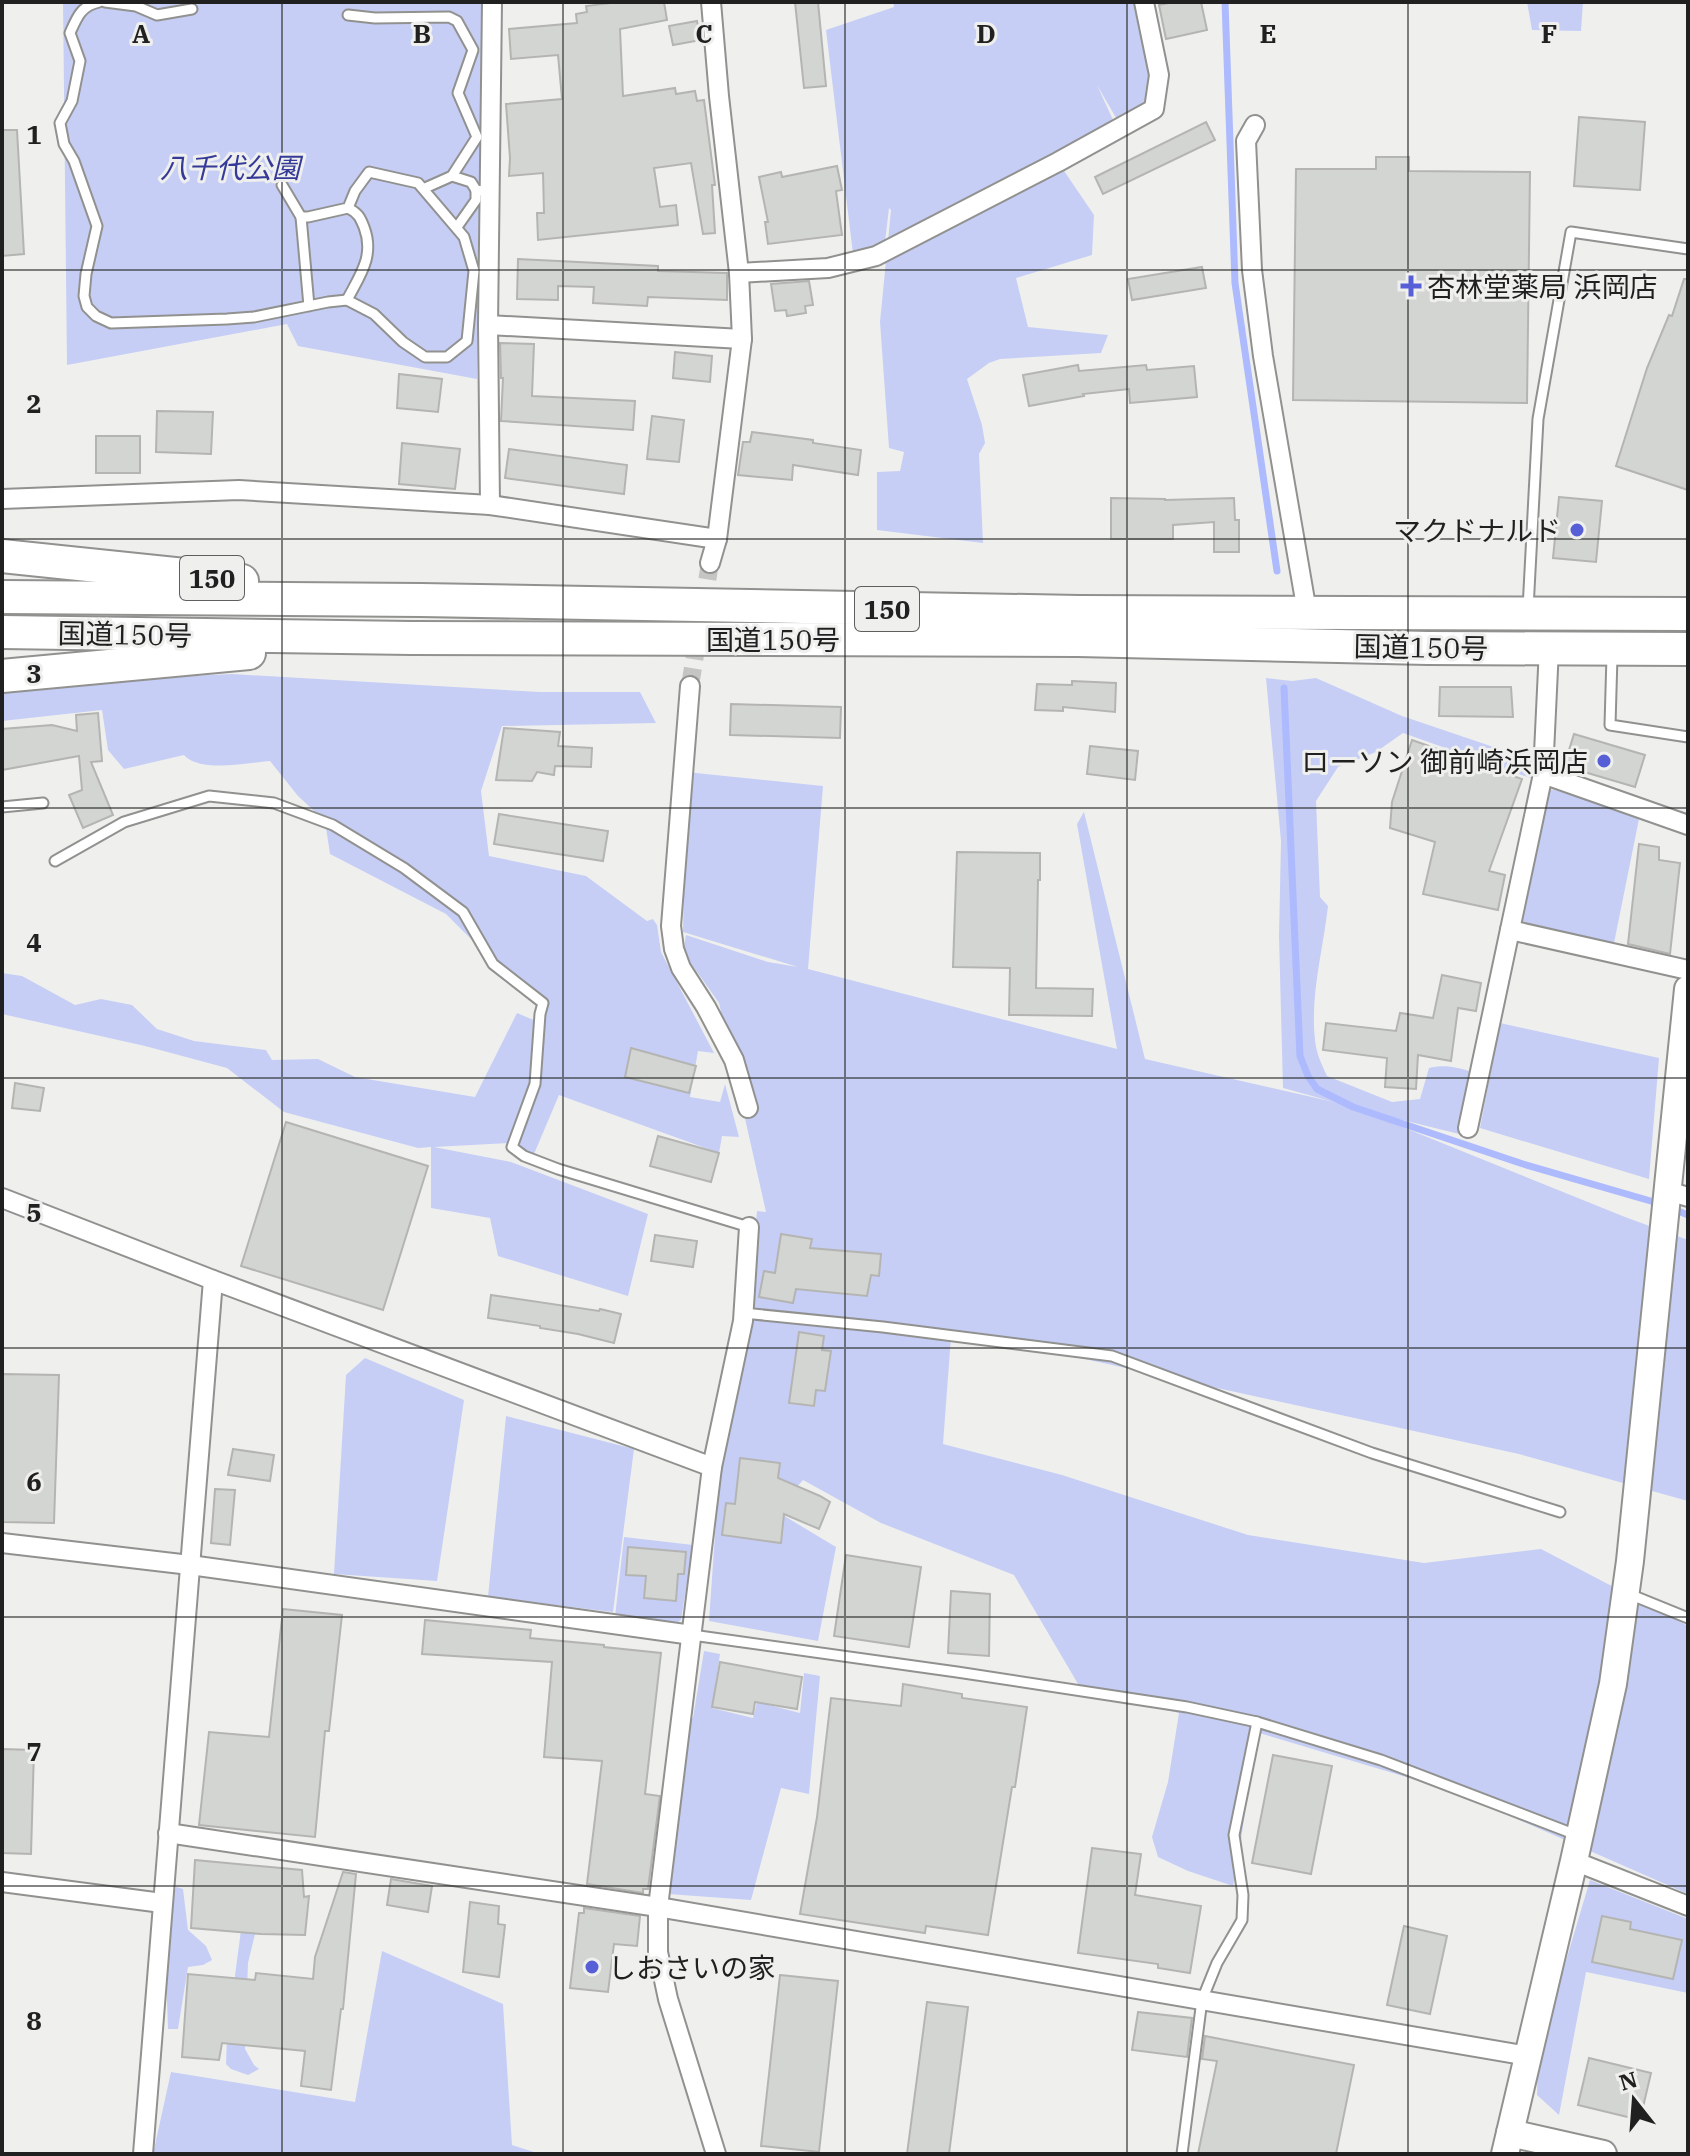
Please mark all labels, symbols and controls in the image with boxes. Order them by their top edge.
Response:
text: A [132,16,150,50]
text: B [413,16,431,50]
text: C [695,16,713,50]
text: D [976,16,996,50]
text: E [1259,16,1277,50]
text: F [1541,16,1557,50]
text: 1 [26,117,42,151]
park label: 八千代公園 [160,149,304,186]
place label: 杏林堂薬局 浜岡店 [1427,268,1658,305]
marker: 杏林堂薬局 浜岡店 [1402,277,1420,295]
text: 2 [26,386,42,420]
place label: マクドナルド [1393,512,1561,549]
marker: マクドナルド [1568,521,1586,539]
road number: 150 [180,556,244,600]
road number: 150 [855,587,919,631]
street label: 国道150号 [57,614,193,654]
street label: 国道150号 [706,621,840,658]
street label: 国道150号 [1353,627,1489,667]
text: 3 [26,656,42,690]
place label: ローソン 御前崎浜岡店 [1302,743,1588,780]
marker: ローソン 御前崎浜岡店 [1595,752,1613,770]
text: 4 [26,925,42,959]
text: 5 [26,1195,42,1229]
text: 6 [26,1464,42,1498]
text: 7 [26,1734,42,1768]
place label: しおさいの家 [608,1949,776,1986]
marker: しおさいの家 [583,1958,601,1976]
text: 8 [26,2003,42,2037]
north arrow [1594,2060,1674,2140]
text: N [1615,2064,1641,2097]

